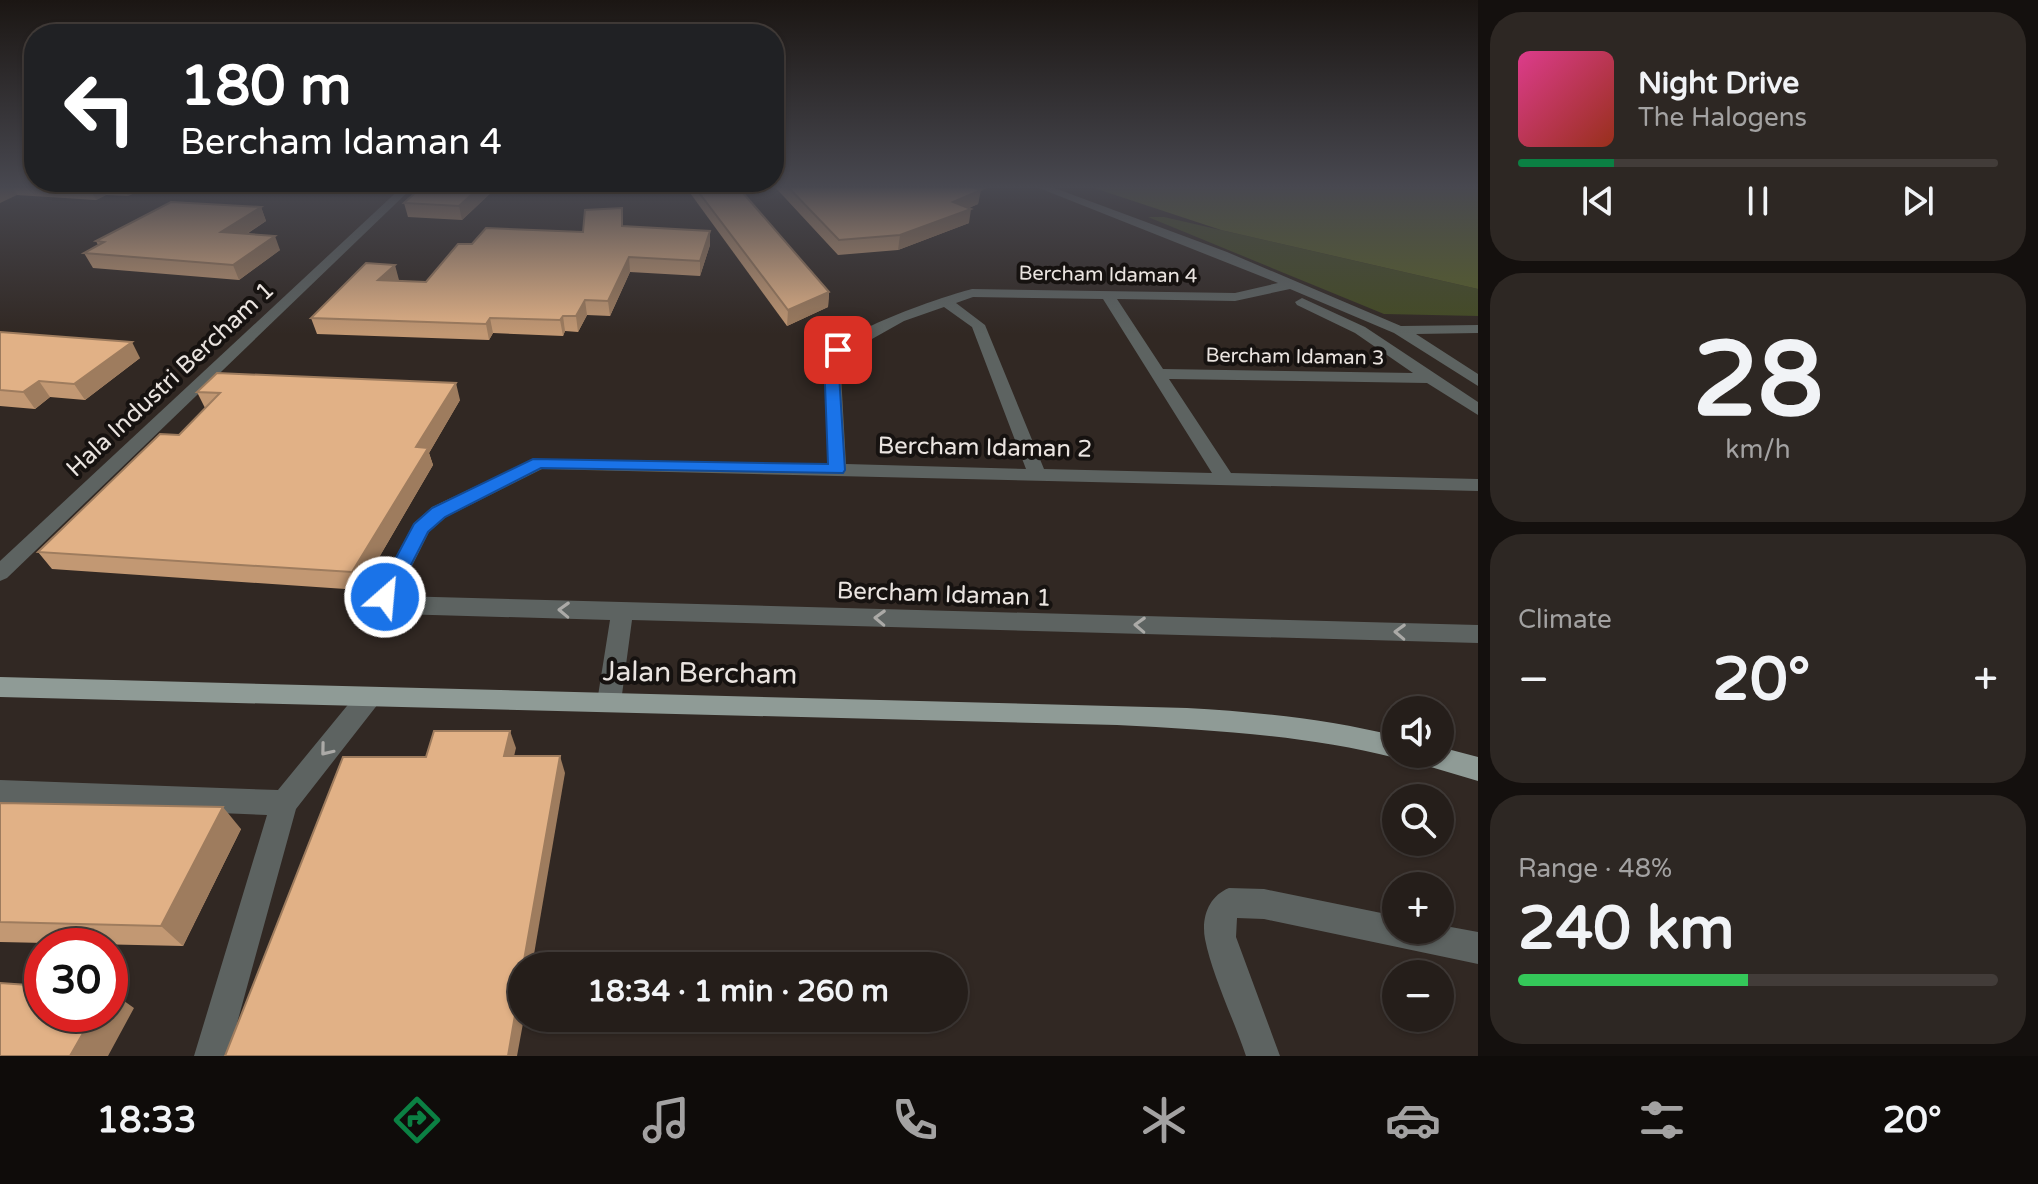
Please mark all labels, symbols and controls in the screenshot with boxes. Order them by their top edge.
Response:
text: 180 m [180,53,351,120]
icon: left [48,56,152,160]
text: Night Drive [1638,65,1799,102]
text: The Halogens [1638,102,1807,133]
text: Bercham Idaman 4 [180,121,502,164]
icon: previous [1576,179,1620,223]
icon: pause [1736,179,1780,223]
icon: next [1896,179,1940,223]
street label: Bercham Idaman 4 [1018,261,1198,289]
street label: Hala Industri Bercham 1 [60,276,280,483]
pin [804,316,872,384]
text: 28 [1693,319,1823,444]
icon: arrive [816,328,860,372]
street label: Bercham Idaman 3 [1205,343,1385,371]
street label: Bercham Idaman 2 [877,431,1093,464]
text: km/h [1725,434,1791,465]
position arrow [343,555,427,639]
street label: Bercham Idaman 1 [836,576,1052,613]
one-way arrow [557,601,570,618]
text: Climate [1518,604,1612,635]
one-way arrow [873,610,886,627]
one-way arrow [1133,616,1146,634]
one-way arrow [1393,623,1406,641]
text: 20° [1712,644,1810,716]
street label: Jalan Bercham [602,654,798,692]
text: − [1518,654,1549,707]
text: + [1973,654,1998,707]
map controls [1382,696,1454,1032]
button: sound [1382,696,1454,768]
one-way arrow [322,741,336,756]
button: search [1382,784,1454,856]
text: Range · 48% [1518,853,1672,884]
button: + [1382,872,1454,944]
text: 240 km [1518,893,1734,965]
speed limit sign: 30 [24,928,128,1032]
button: − [1382,960,1454,1032]
text: 18:34 · 1 min · 260 m [587,973,889,1010]
icon: directions [389,1092,445,1148]
icon: music [638,1092,694,1148]
icon: phone [887,1092,943,1148]
icon: climate [1136,1092,1192,1148]
icon: car [1385,1092,1441,1148]
icon: filters [1634,1092,1690,1148]
text: 18:33 [96,1099,196,1142]
text: 20° [1883,1099,1942,1142]

